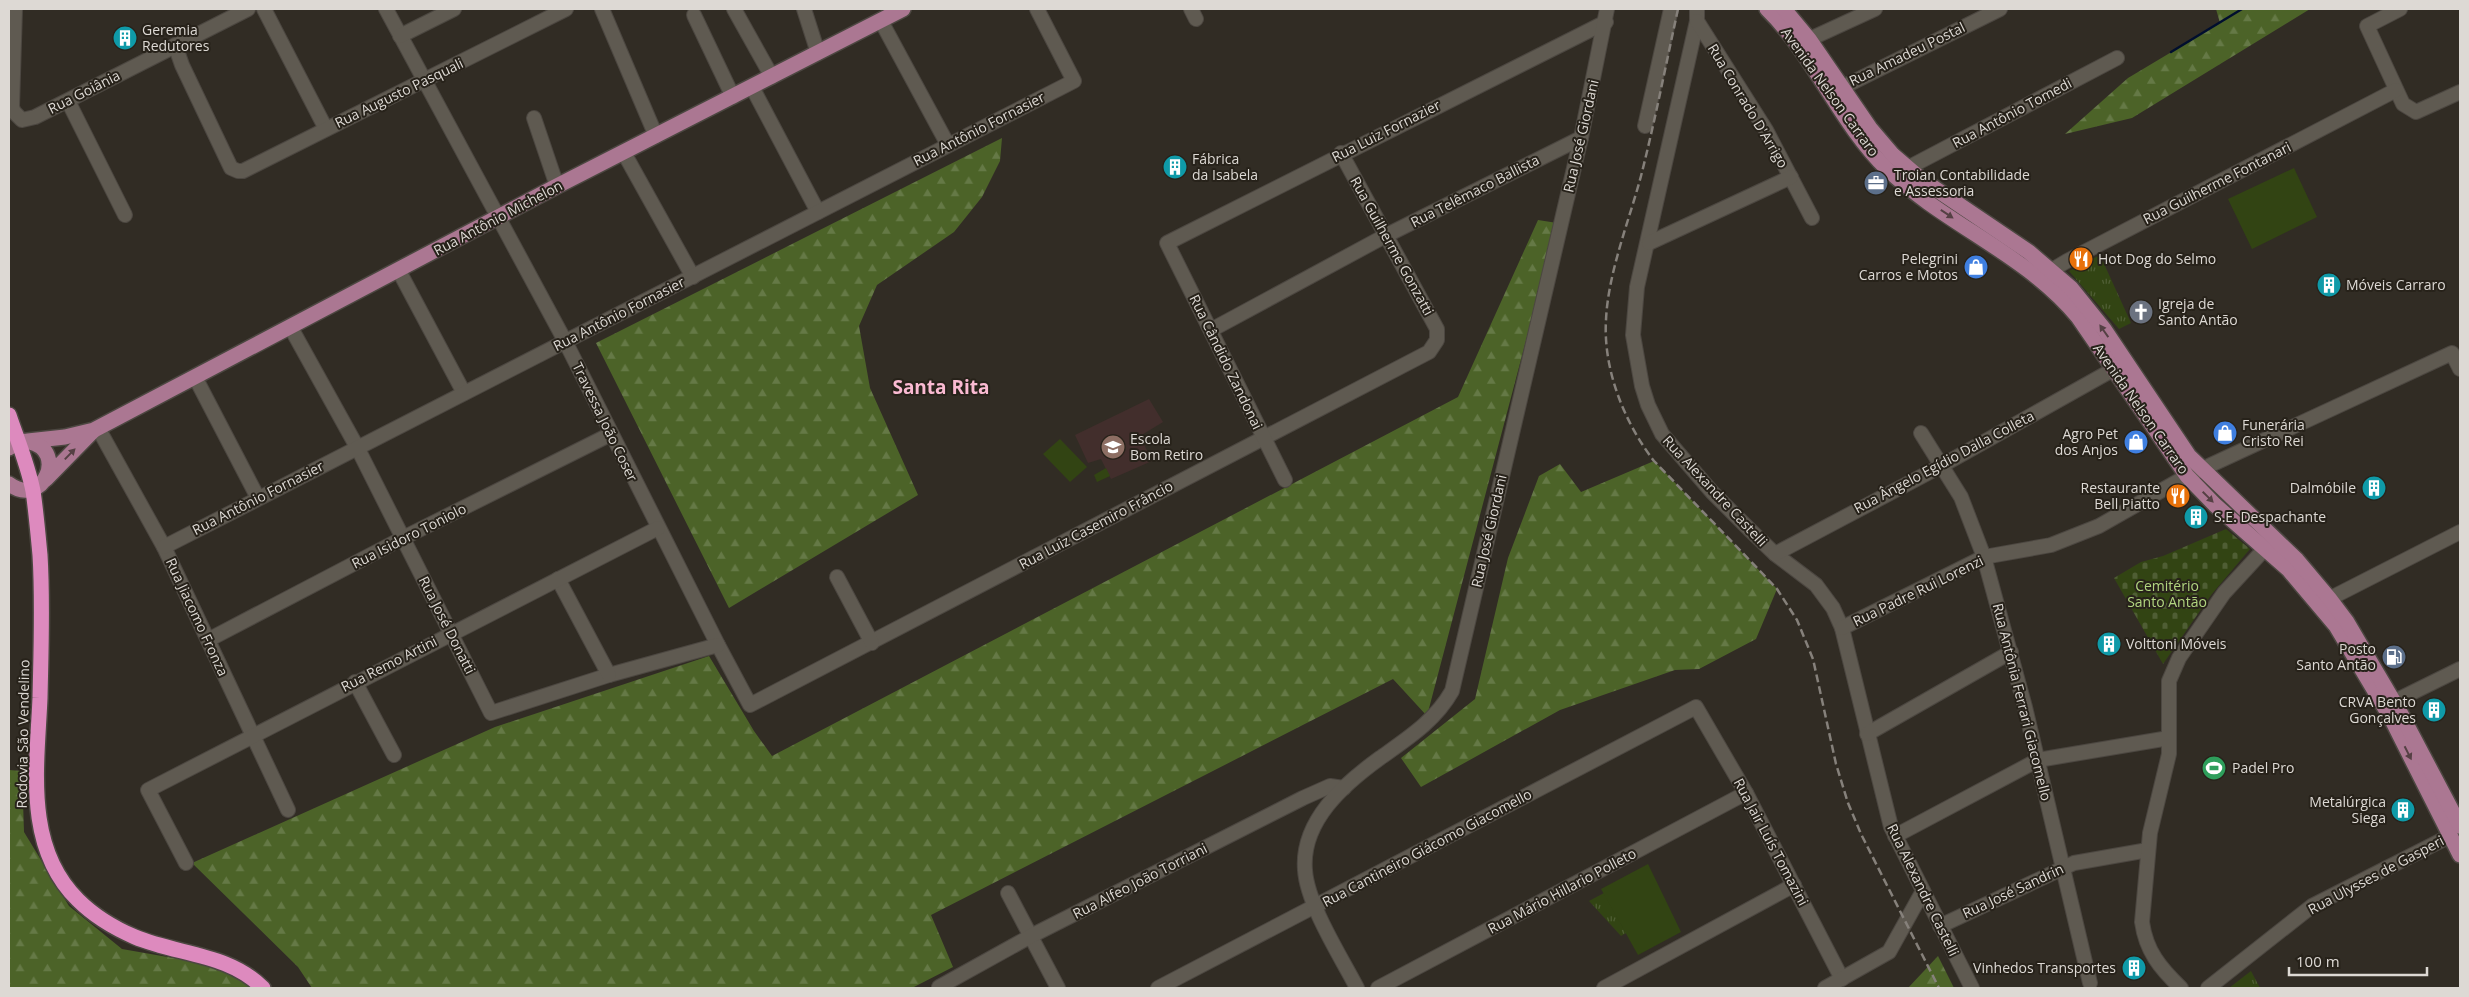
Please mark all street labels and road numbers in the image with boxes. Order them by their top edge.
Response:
street label: Rua Amadeu Postal [1846,17,1968,90]
street label: Avenida Nelson Carraro [1777,23,1884,160]
street label: Rua Conrado D'Arrigo [1704,40,1793,171]
street label: Rua Augusto Pasquali [331,53,466,132]
street label: Rua Goiânia [45,65,123,118]
street label: Rua Antônio Tomedi [1949,73,2075,152]
street label: Rua José Giordani [1558,78,1603,194]
street label: Rua Antônio Fornasier [910,87,1048,170]
street label: Rua Luiz Fornazier [1328,95,1444,166]
street label: Rua Guilherme Fontanari [2140,137,2294,228]
street label: Rua Telêmaco Ballista [1407,150,1542,231]
street label: Rua Guilherme Gonzatti [1346,173,1439,319]
street label: Rua Antônio Michelon [430,175,566,260]
street label: Rua Antônio Fornasier [550,272,688,355]
street label: Rua Cândido Zandonai [1186,291,1267,432]
street label: Avenida Nelson Carraro [2089,340,2194,478]
street label: Travessa João Coser [568,359,643,485]
street label: Rua Ângelo Egídio Dalla Colleta [1850,406,2037,517]
street label: Rua Alexandre Castelli [1659,431,1772,550]
street label: Rua Antônio Fornasier [189,456,327,539]
street label: Rua José Giordani [1466,473,1511,589]
street label: Rua Luiz Casemiro Frâncio [1016,476,1176,573]
street label: Rua Isidoro Toniolo [348,498,469,573]
street label: Rua Padre Rui Lorenzi [1849,551,1986,630]
street label: Rua Jiacomo Fronza [162,555,233,679]
street label: Rua José Donatti [415,573,480,677]
street label: Rua Antônia Ferrari Giacomello [1989,601,2056,803]
street label: Rua Remo Artini [338,631,440,696]
street label: Rodovia São Vendelino [12,659,33,809]
street label: Rua Jair Luís Tomazini [1730,775,1813,909]
street label: Rua Cantineiro Giácomo Giacomello [1319,784,1535,911]
street label: Rua Alexandre Castelli [1883,820,1964,959]
street label: Rua Ulysses de Gasperi [2305,831,2447,918]
street label: Rua Alfeo João Torriani [1069,838,1210,923]
street label: Rua Mário Hillario Polleto [1484,843,1639,938]
street label: Rua José Sandrin [1959,859,2066,922]

